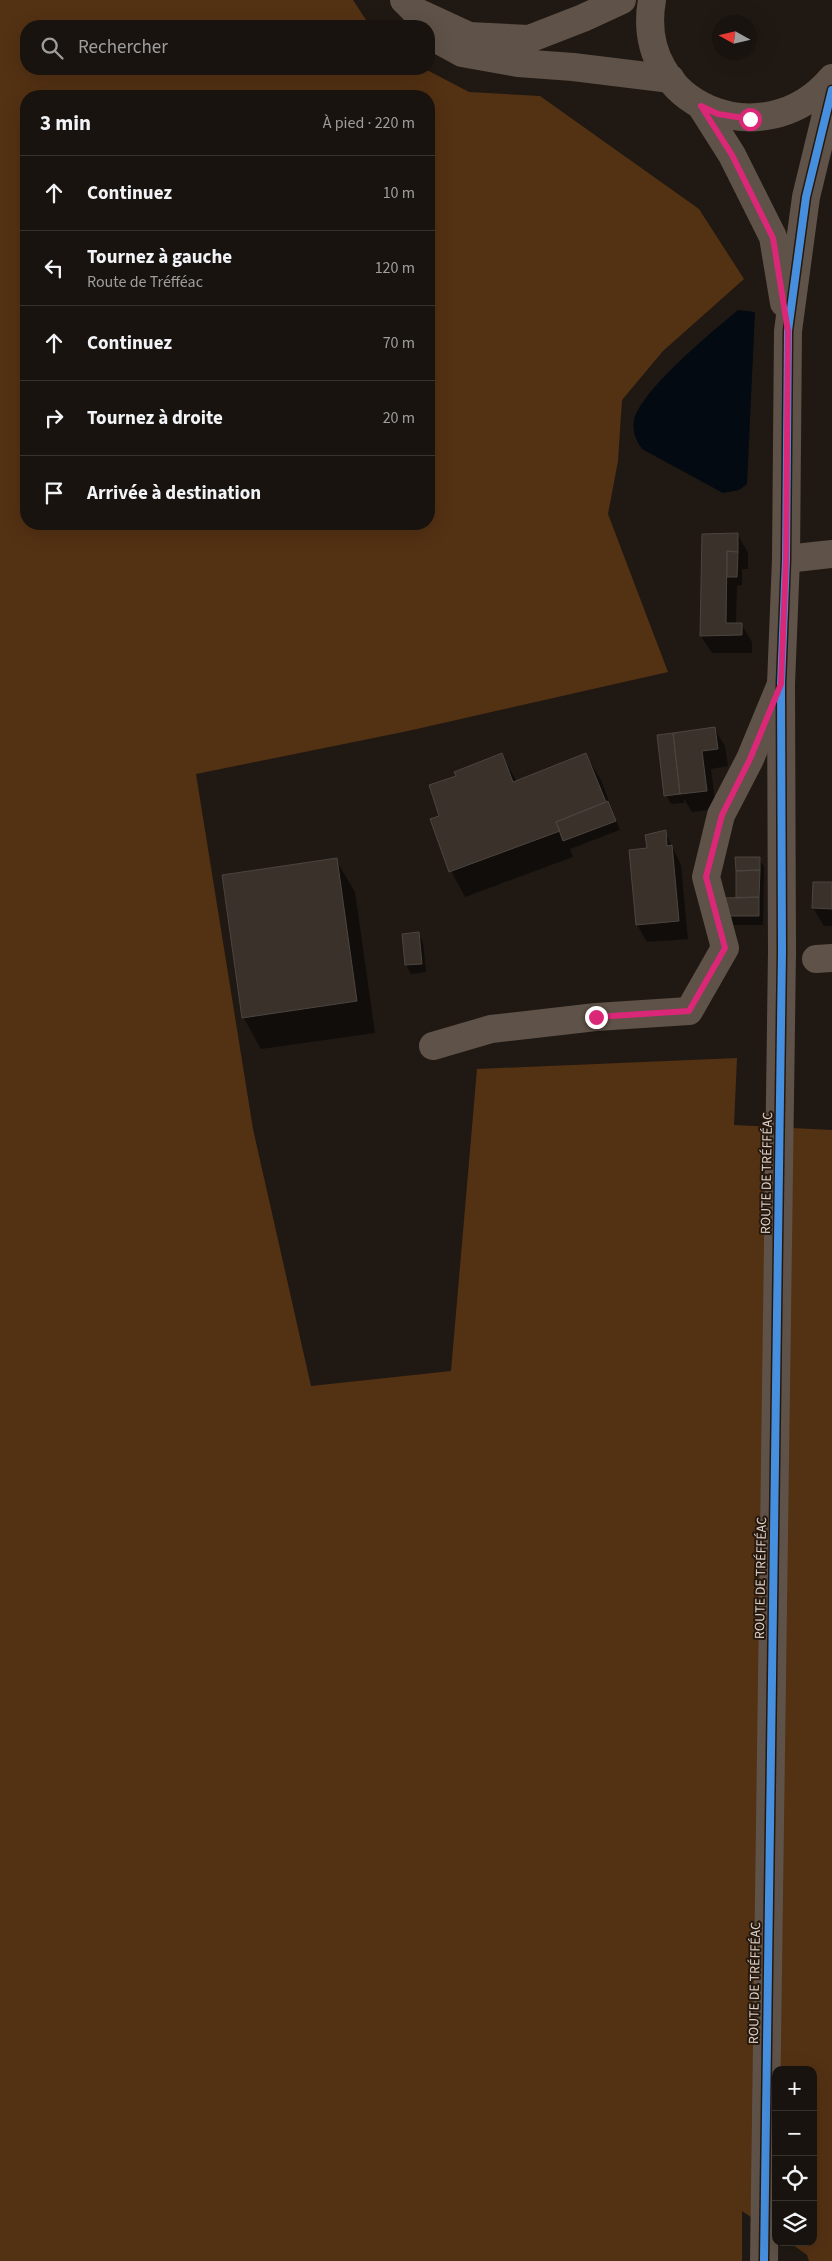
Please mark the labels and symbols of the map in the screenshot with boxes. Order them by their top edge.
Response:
north arrow [712,15,757,60]
route start [739,108,762,131]
route end [585,1006,608,1029]
street label: ROUTE DE TRÉFFÉAC [756,1112,778,1234]
street label: ROUTE DE TRÉFFÉAC [750,1517,772,1639]
street label: ROUTE DE TRÉFFÉAC [744,1922,766,2044]

